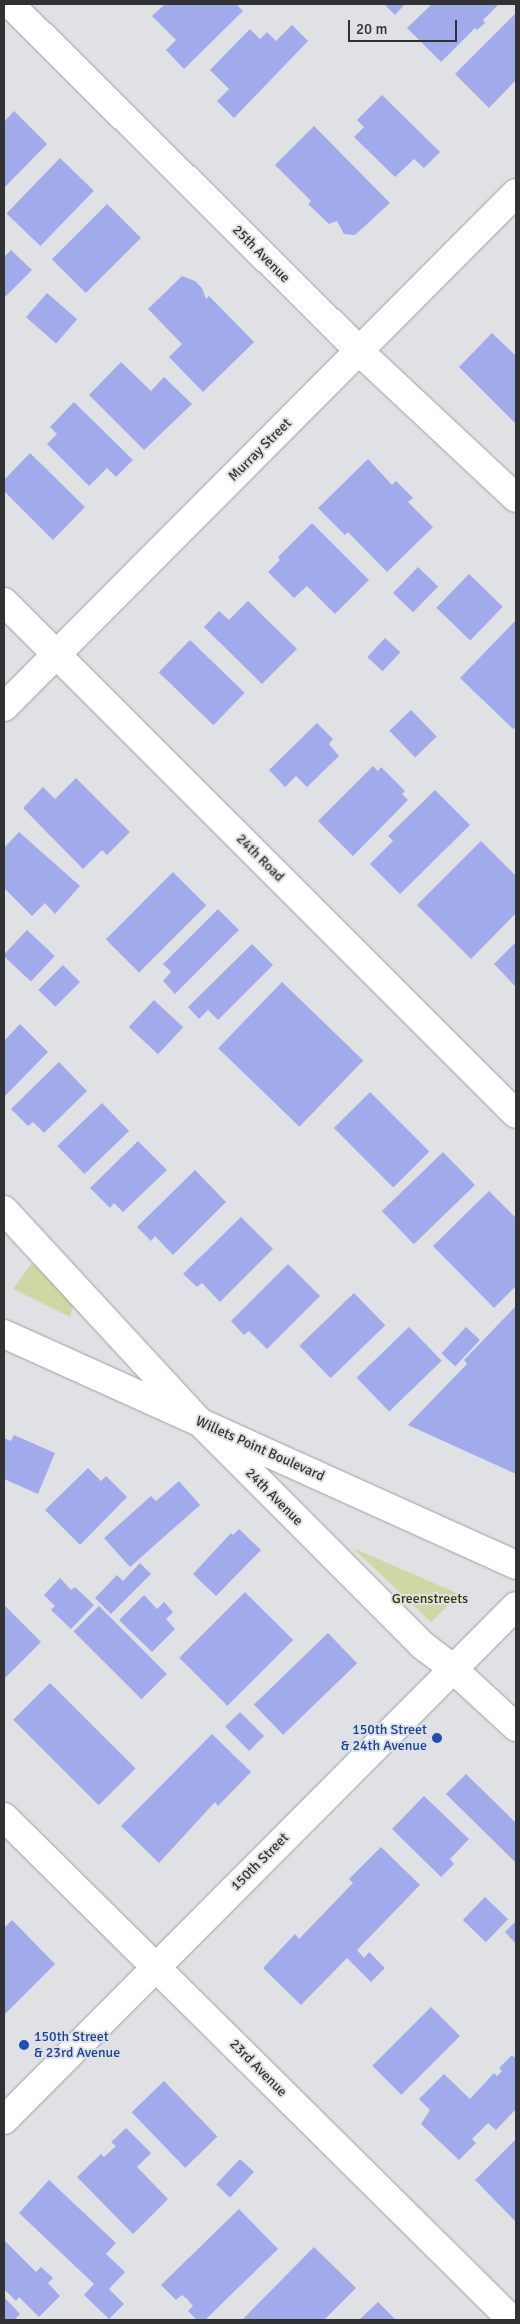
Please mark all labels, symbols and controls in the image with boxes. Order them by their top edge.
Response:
scale bar [350,10,459,42]
text: 20 m [356,20,387,38]
street label: 25th Avenue [229,222,293,286]
street label: Murray Street [225,415,295,485]
street label: 24th Road [233,831,287,885]
street label: Willets Point Boulevard [193,1413,327,1485]
street label: 24th Avenue [242,1465,306,1529]
park label: Greenstreets [392,1591,468,1607]
place label: 150th Street & 24th Avenue [341,1722,427,1754]
marker: 150th Street & 24th Avenue [431,1732,443,1744]
street label: 150th Street [228,1830,292,1894]
place label: 150th Street & 23rd Avenue [34,2029,120,2062]
street label: 23rd Avenue [226,2036,290,2100]
marker: 150th Street & 23rd Avenue [18,2039,30,2051]

